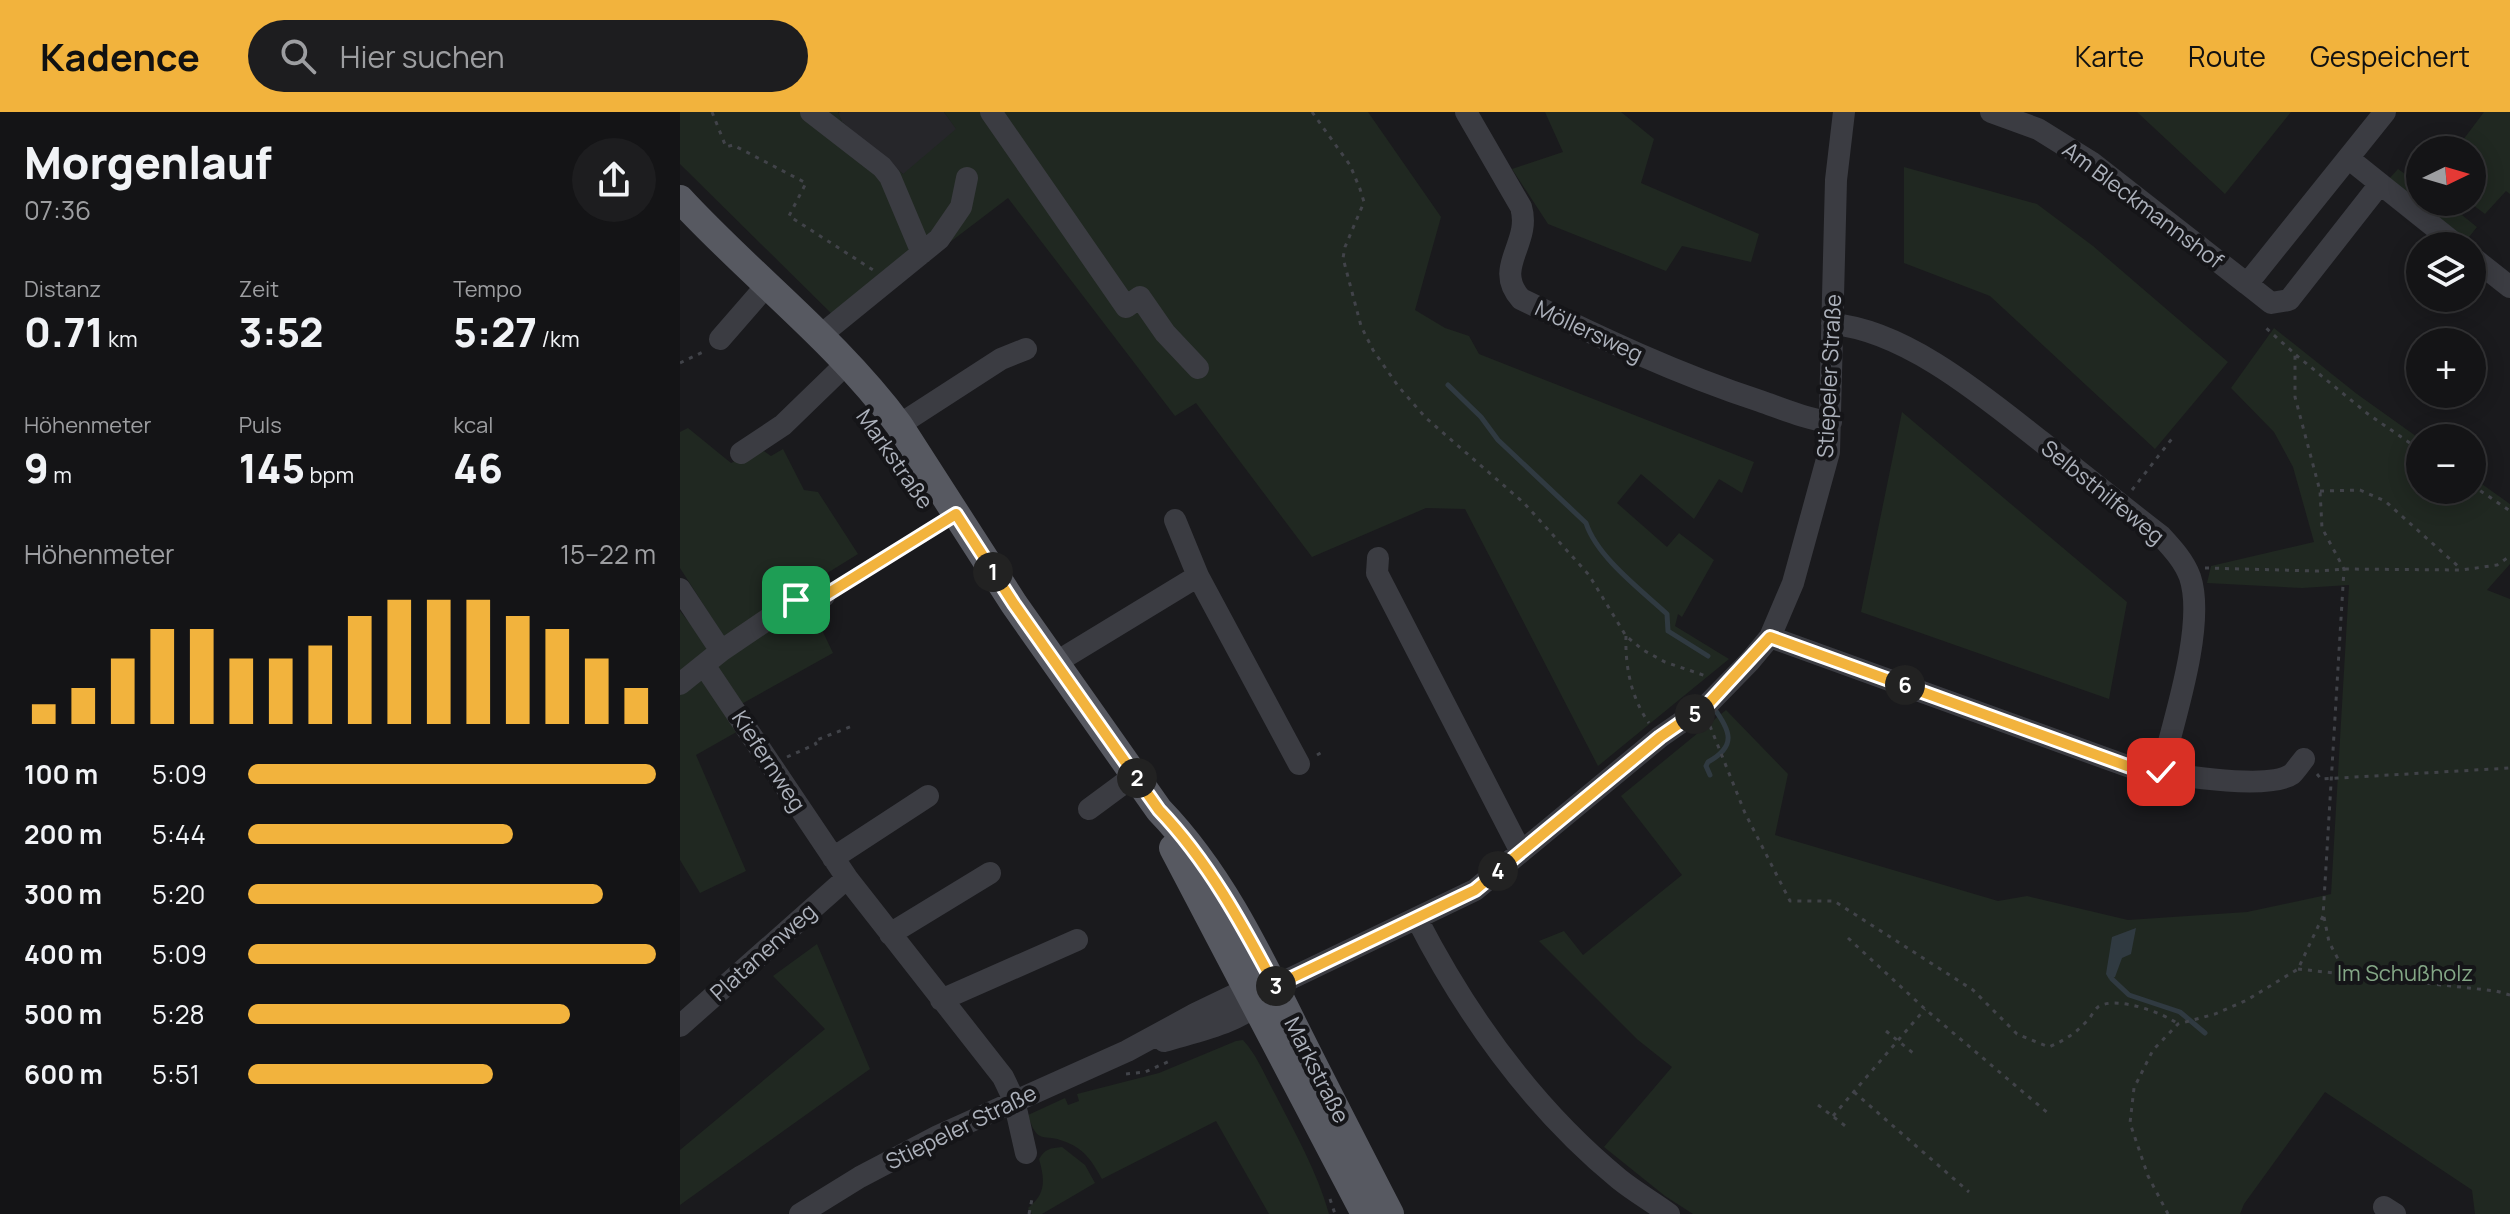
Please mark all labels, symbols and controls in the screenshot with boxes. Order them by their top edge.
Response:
search box [248,20,808,92]
text: Kadence [40,30,200,82]
icon: search [276,34,320,78]
text: Hier suchen [340,36,505,77]
text: Karte [2075,37,2144,75]
text: Route [2188,37,2266,75]
text: Gespeichert [2310,37,2470,75]
text: Morgenlauf [24,132,272,192]
street label: Am Bleckmannshof [2056,135,2230,275]
north arrow [2406,136,2486,216]
map controls [2406,136,2486,504]
button: share [572,138,656,222]
text: 07:36 [24,192,91,228]
button: layers [2406,232,2486,312]
text: Distanz [24,274,101,304]
text: Zeit [239,274,279,304]
text: Tempo [453,274,522,304]
street label: Möllersweg [1530,293,1648,369]
street label: Stiepeler Straße [1810,293,1848,459]
text: 0.71 [24,304,104,359]
text: 3:52 [239,304,323,359]
text: 5:27 [453,304,537,359]
text: km [104,324,138,354]
text: /km [537,324,580,354]
button: + [2406,328,2486,408]
street label: Markstraße [850,403,940,515]
text: Höhenmeter [24,410,151,440]
text: Puls [239,410,282,440]
text: kcal [453,410,493,440]
button: − [2406,424,2486,504]
street label: Selbsthilfeweg [2035,433,2171,551]
text: 9 [24,440,49,495]
text: 145 [239,440,305,495]
text: 46 [453,440,503,495]
text: m [49,460,72,490]
text: bpm [305,460,354,490]
text: Höhenmeter [24,536,175,572]
text: 15–22 m [560,536,656,572]
pin: 1 [973,552,1013,592]
text: 1 [988,557,998,587]
pin [762,566,830,634]
icon: arrive [774,578,818,622]
pin: 6 [1885,665,1925,705]
text: 6 [1898,670,1912,700]
pin: 5 [1675,694,1715,734]
text: 5 [1689,699,1701,729]
street label: Kiefernweg [725,705,813,817]
pin [2127,738,2195,806]
icon: check [2139,750,2183,794]
text: 100 m [24,756,98,792]
text: 5:09 [152,756,207,792]
pin: 2 [1117,758,1157,798]
text: 2 [1130,763,1144,793]
text: 200 m [24,816,102,852]
text: 5:44 [152,816,206,852]
pin: 4 [1478,851,1518,891]
text: 4 [1491,856,1505,886]
text: 300 m [24,876,102,912]
text: 5:20 [152,876,205,912]
street label: Platanenweg [704,896,822,1008]
text: 400 m [24,936,103,972]
text: 5:09 [152,936,207,972]
park label: Im Schußholz [2337,958,2473,988]
pin: 3 [1256,966,1296,1006]
text: 3 [1270,971,1282,1001]
text: 500 m [24,996,102,1032]
text: 5:28 [152,996,205,1032]
street label: Markstraße [1277,1012,1357,1128]
text: 600 m [24,1056,103,1092]
text: 5:51 [152,1056,200,1092]
street label: Stiepeler Straße [881,1077,1042,1177]

